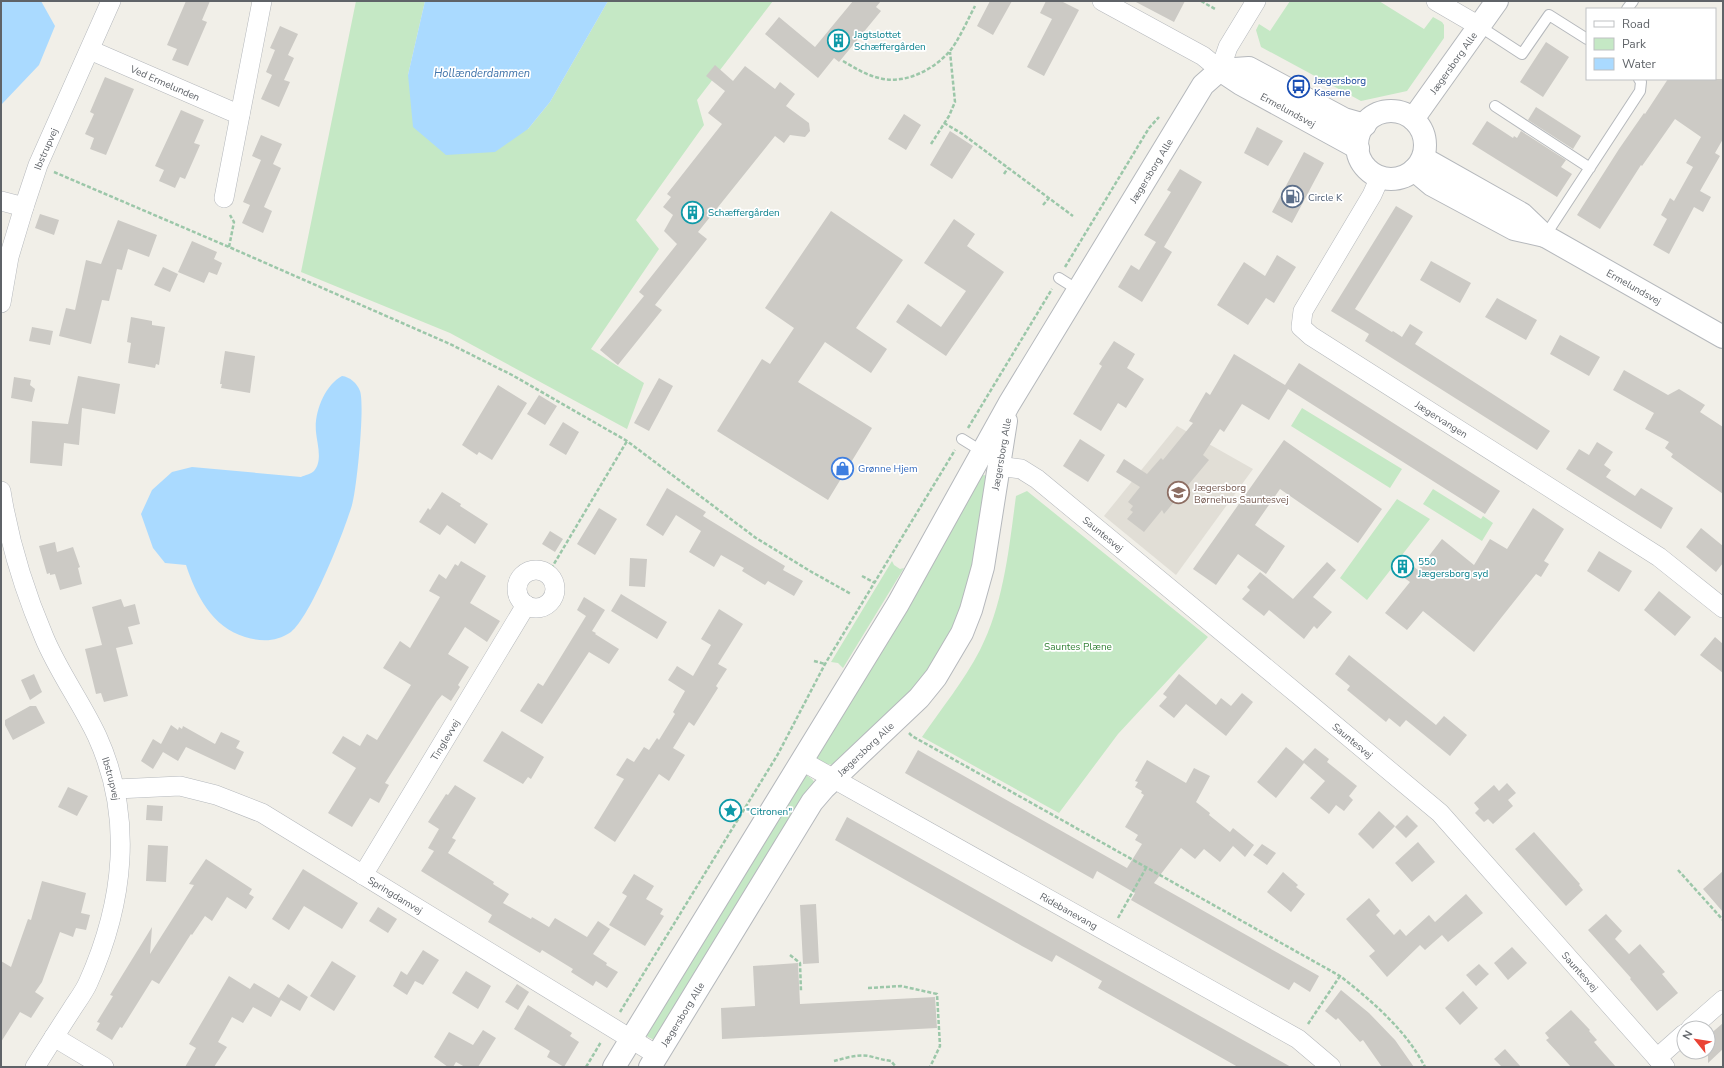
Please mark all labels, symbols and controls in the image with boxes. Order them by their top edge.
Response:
legend [1586,8,1716,80]
text: Road [1622,16,1650,32]
building icon: Jagtslottet Schæffergården [825,27,851,53]
place label: Jagtslottet Schæffergården [853,28,926,54]
street label: Jægersborg Alle [1426,29,1481,98]
text: Park [1622,36,1647,52]
text: Water [1622,56,1656,72]
street label: Ved Ermelunden [127,62,202,105]
water label: Hollænderdammen [434,66,530,81]
bus stop icon: Jægersborg Kaserne [1285,73,1311,99]
place label: Jægersborg Kaserne [1313,74,1366,100]
street label: Ermelundsvej [1258,90,1318,131]
street label: Ibstrupvej [31,126,62,172]
street label: Jægersborg Alle [1126,136,1177,207]
fuel station icon: Circle K [1280,184,1306,210]
place label: Circle K [1308,191,1343,205]
building icon: Schæffergården [679,199,705,225]
place label: Schæffergården [708,206,780,220]
street label: Ermelundsvej [1604,266,1664,309]
street label: Jægervangen [1411,397,1470,442]
street label: Jægersborg Alle [989,417,1015,492]
shop icon: Grønne Hjem [830,455,856,481]
place label: Grønne Hjem [858,462,917,476]
school or university icon: Jægersborg Børnehus Sauntesvej [1166,480,1192,506]
place label: Jægersborg Børnehus Sauntesvej [1193,481,1289,507]
street label: Sauntesvej [1079,513,1126,556]
building icon: 550 Jægersborg syd [1389,554,1415,580]
place label: 550 Jægersborg syd [1417,555,1488,581]
park label: Sauntes Plæne [1044,640,1112,654]
street label: Tinglevvej [428,717,463,764]
street label: Jægersborg Alle [834,719,897,781]
street label: Sauntesvej [1329,720,1376,762]
street label: Ibstrupvej [98,755,123,802]
place icon: "Citronen" [717,798,743,824]
place label: "Citronen" [746,805,792,819]
street label: Springdamvej [365,873,425,918]
street label: Ridebanevang [1037,890,1100,933]
street label: Sauntesvej [1558,949,1601,995]
street label: Jægersborg Alle [658,980,708,1050]
north arrow [1676,1020,1716,1060]
text: N [1679,1028,1696,1043]

